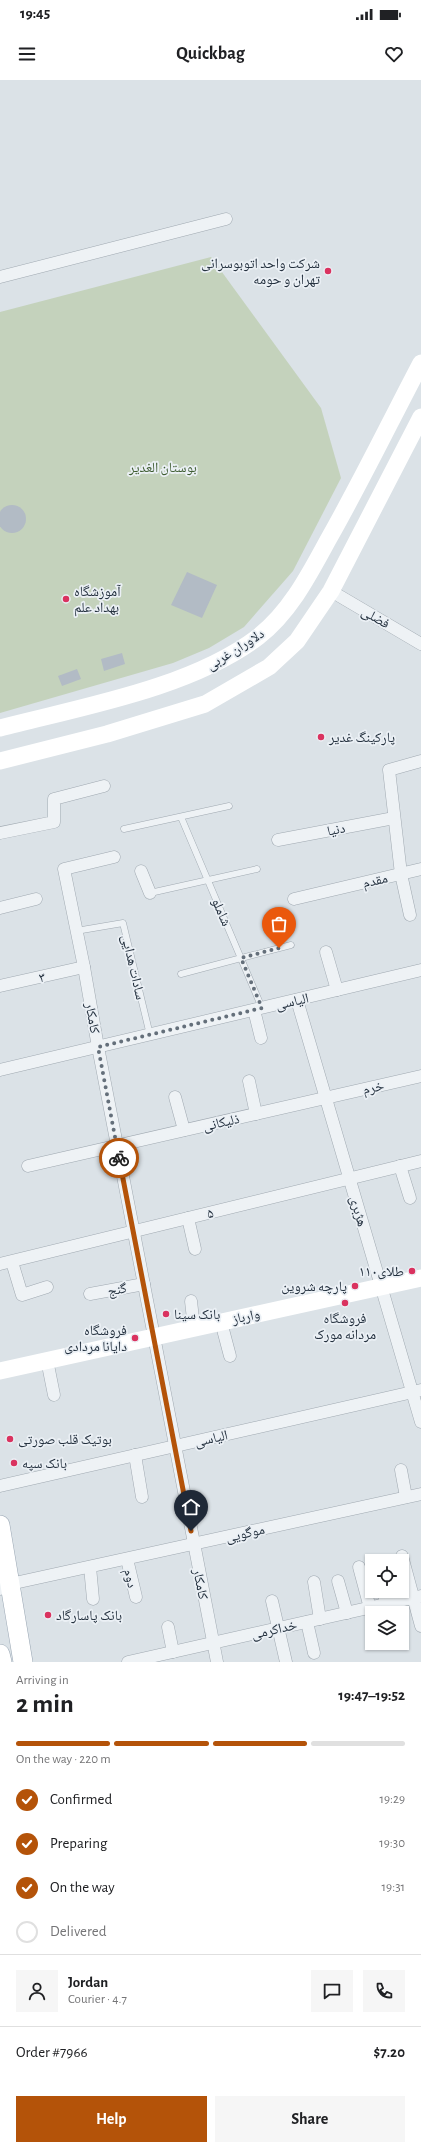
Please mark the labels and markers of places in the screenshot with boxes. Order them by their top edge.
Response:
place label: شرکت واحد اتوبوسرانی تهران و حومه [201,257,320,288]
marker: شرکت واحد اتوبوسرانی تهران و حومه [323,266,333,276]
place label: آموزشگاه بهداد علم [74,584,121,617]
marker: آموزشگاه بهداد علم [61,594,71,604]
place label: پارکینگ غدیر [328,731,395,746]
marker: پارکینگ غدیر [316,732,326,742]
pin [262,907,296,948]
place label: طلای۱۱۰ [359,1265,404,1280]
marker: طلای۱۱۰ [407,1266,417,1276]
place label: پارچه شروین [281,1280,347,1295]
marker: پارچه شروین [350,1281,360,1291]
marker: فروشگاه مردانه مورک [340,1298,350,1308]
place label: بانک سینا [174,1308,220,1322]
marker: بانک سینا [161,1309,171,1319]
place label: فروشگاه مردانه مورک [314,1312,376,1343]
place label: فروشگاه دایانا مردادی [64,1324,127,1355]
marker: فروشگاه دایانا مردادی [130,1333,140,1343]
place label: بوتیک قلب صورتی [18,1433,112,1448]
marker: بوتیک قلب صورتی [5,1434,15,1444]
place label: بانک سپه [22,1457,67,1472]
marker: بانک سپه [9,1458,19,1468]
pin [174,1490,208,1531]
place label: بانک پاسارگاد [56,1609,122,1624]
marker: بانک پاسارگاد [43,1610,53,1620]

